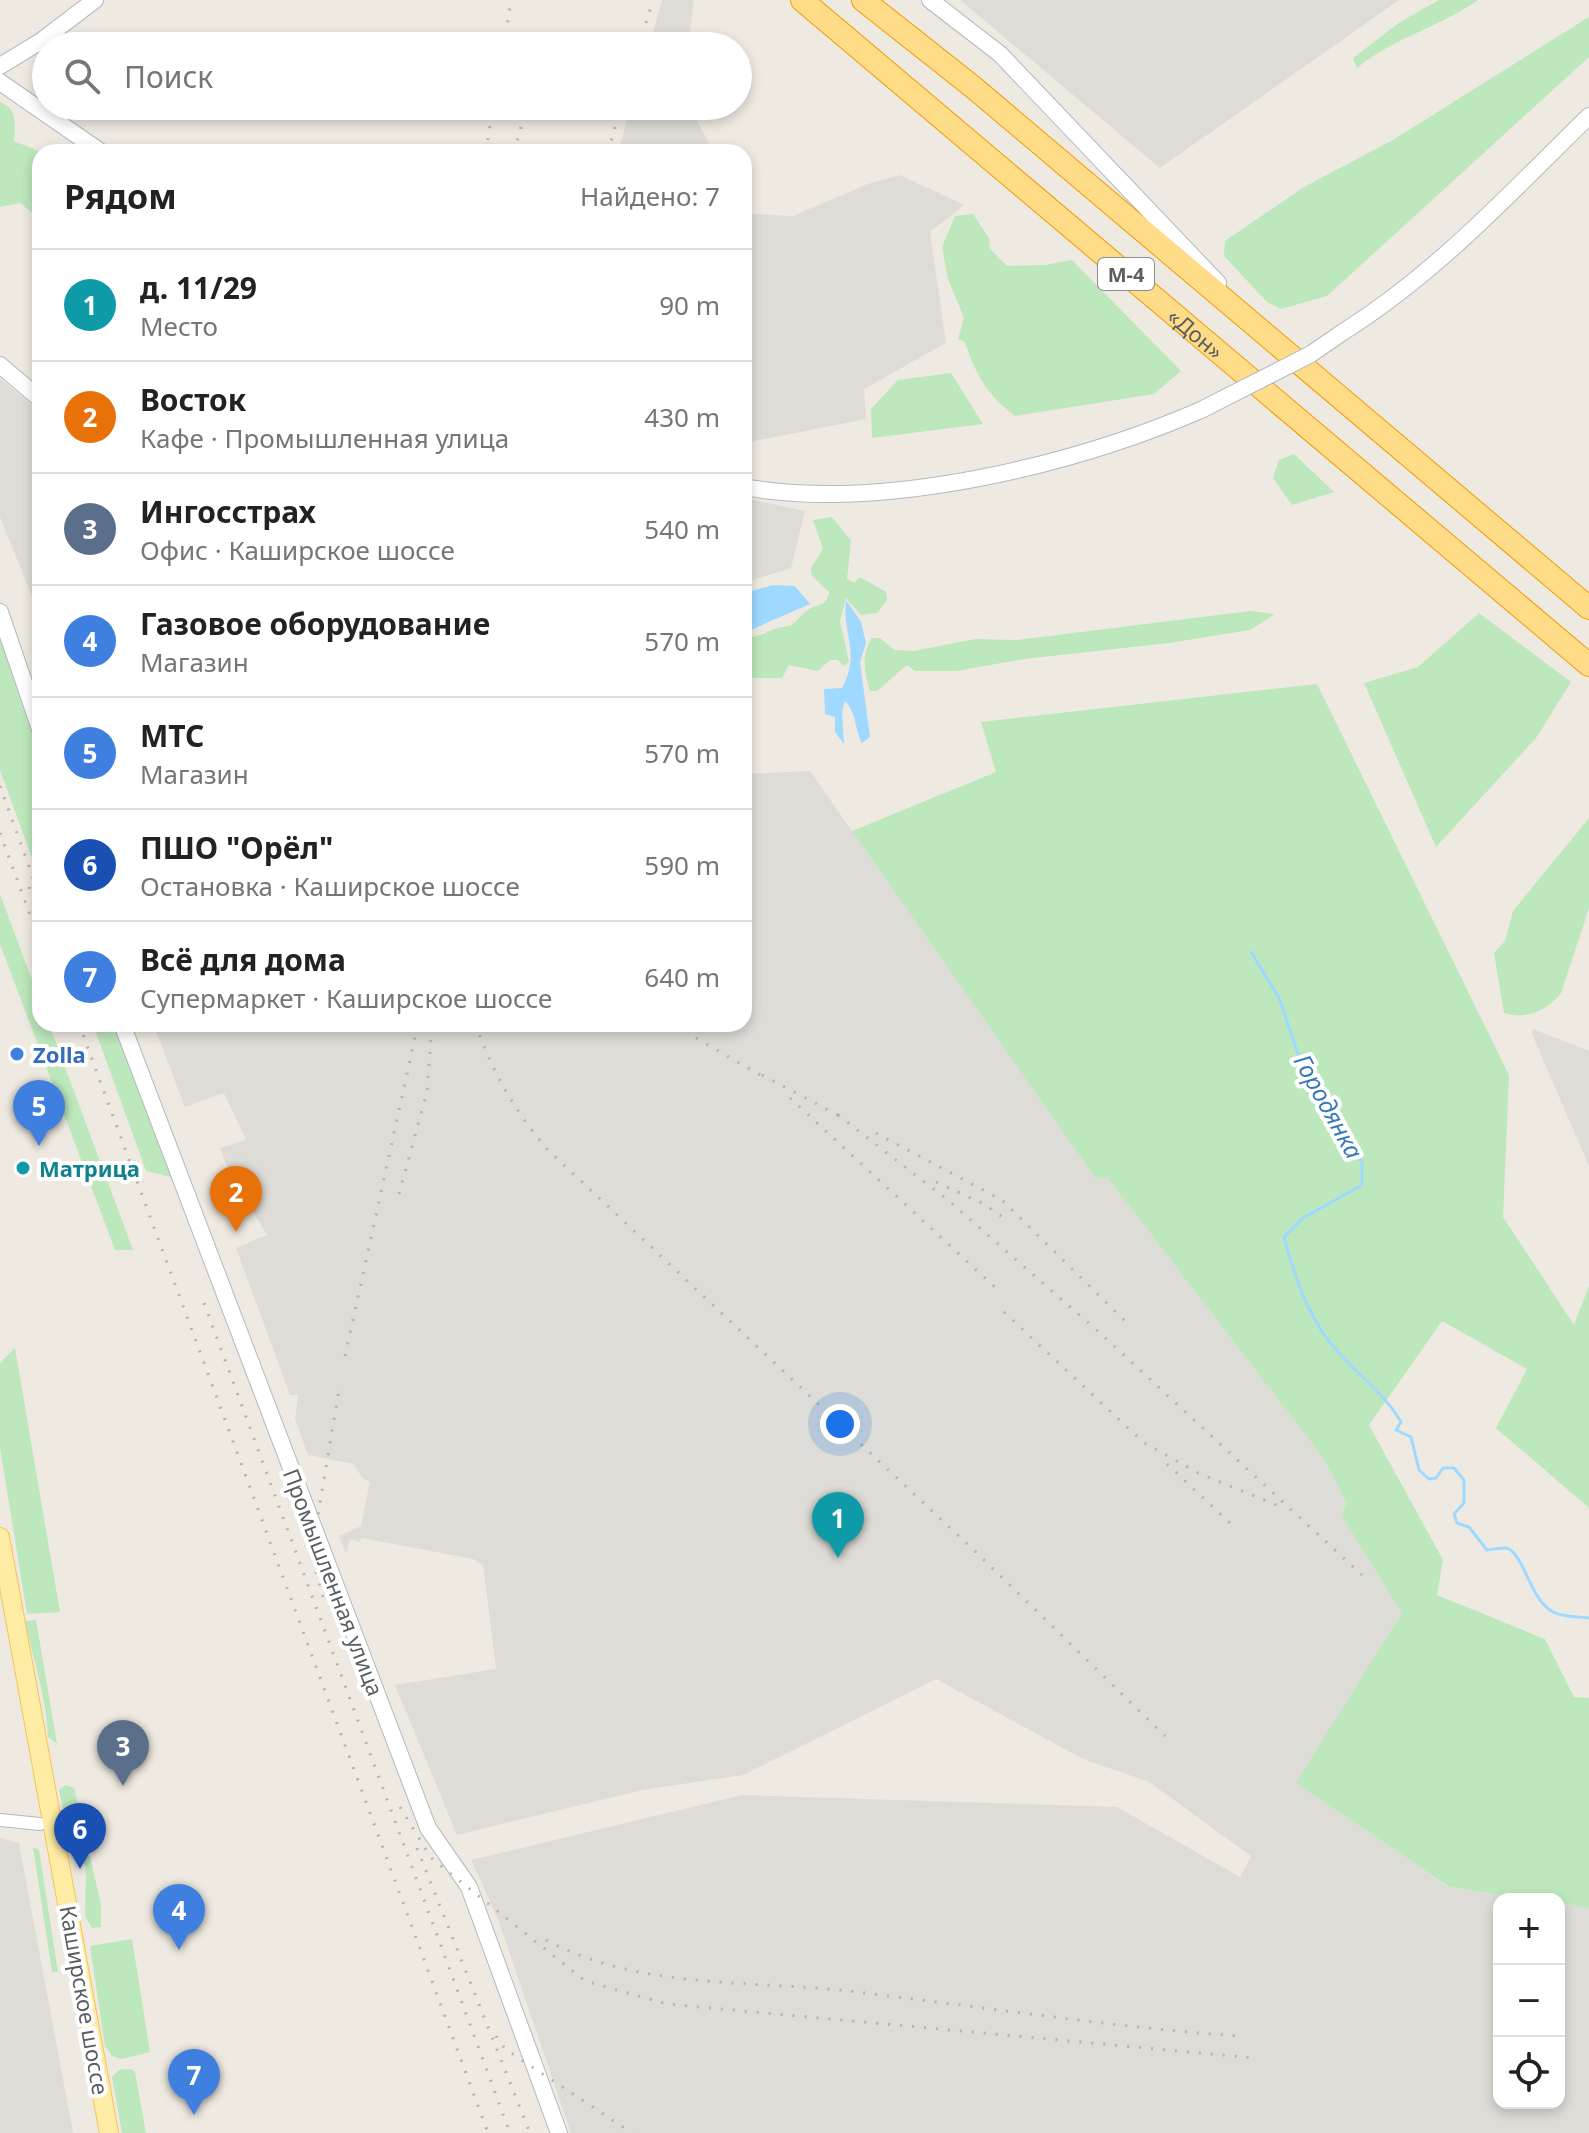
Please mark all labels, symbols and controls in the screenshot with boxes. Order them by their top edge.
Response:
search box [32,32,752,120]
icon: search [60,54,104,98]
text: Поиск [124,56,213,97]
text: Рядом [64,173,177,219]
text: Найдено: 7 [580,178,720,214]
road number: М-4 [1098,258,1154,290]
text: д. 11/29 [140,267,257,308]
text: 1 [83,287,97,323]
text: 90 m [659,287,720,323]
street label: «Дон» [1162,301,1231,365]
text: Место [140,308,218,344]
text: Восток [140,379,246,420]
text: 2 [83,399,97,435]
text: 430 m [644,399,720,435]
text: Кафе · Промышленная улица [140,420,509,456]
text: Ингосстрах [140,491,316,532]
text: 3 [83,511,97,547]
text: 540 m [644,511,720,547]
text: Офис · Каширское шоссе [140,532,455,568]
text: Газовое оборудование [140,603,490,644]
text: 4 [83,623,97,659]
text: 570 m [644,623,720,659]
text: Магазин [140,644,249,680]
text: МТС [140,715,204,756]
text: 5 [83,735,97,771]
text: 570 m [644,735,720,771]
text: Магазин [140,756,249,792]
text: ПШО "Орёл" [140,827,333,868]
text: 6 [83,847,97,883]
text: 590 m [644,847,720,883]
text: Остановка · Каширское шоссе [140,868,520,904]
text: Всё для дома [140,939,346,980]
text: 7 [83,959,97,995]
text: 640 m [644,959,720,995]
text: Супермаркет · Каширское шоссе [140,980,552,1016]
place label: Zolla [33,1039,86,1069]
marker: Zolla [8,1045,26,1063]
water label: Городянка [1287,1048,1371,1165]
pin: 5 [13,1080,65,1146]
place label: Матрица [39,1153,140,1183]
marker: Матрица [14,1159,32,1177]
pin: 2 [210,1166,262,1232]
your location [820,1404,860,1444]
street label: Промышленная улица [277,1464,391,1700]
pin: 1 [812,1492,864,1558]
pin: 3 [97,1720,149,1786]
pin: 6 [54,1803,106,1869]
pin: 4 [153,1884,205,1950]
map controls [1493,1893,1565,2109]
button: + [1493,1893,1565,1965]
street label: Каширское шоссе [54,1903,116,2097]
button: − [1493,1965,1565,2037]
button: locate [1493,2037,1565,2109]
pin: 7 [168,2049,220,2115]

